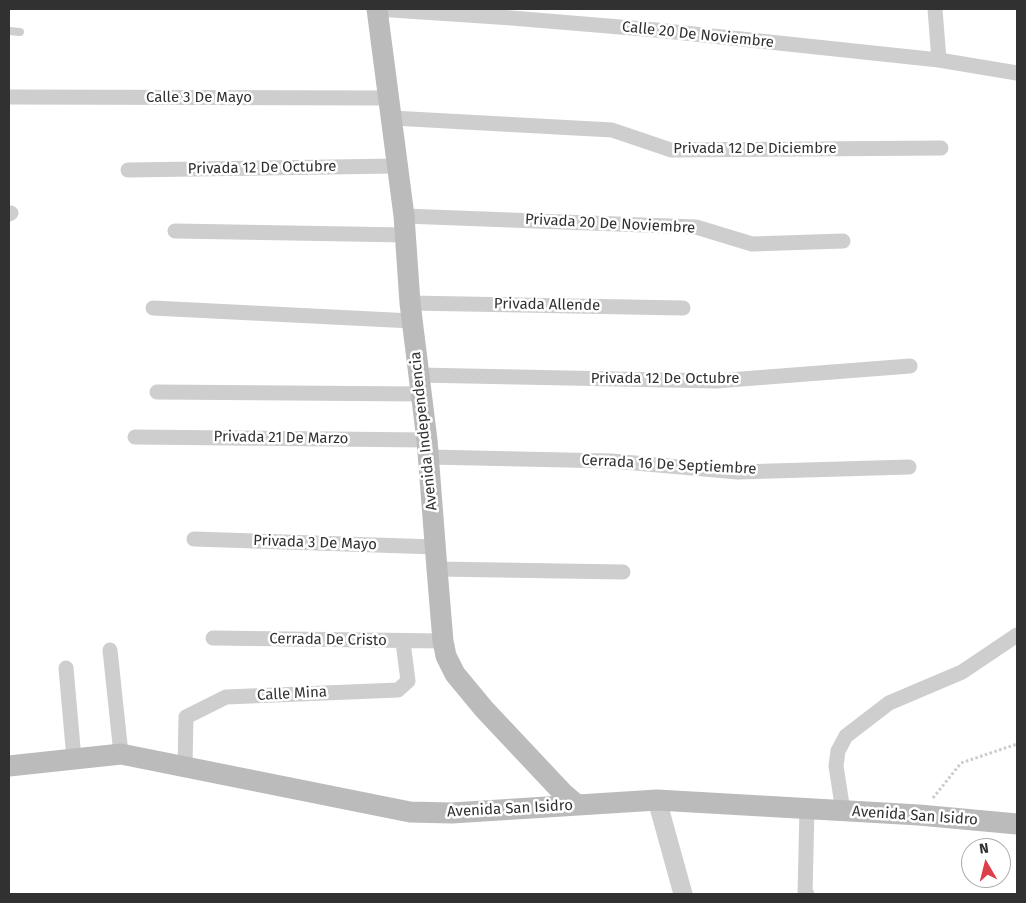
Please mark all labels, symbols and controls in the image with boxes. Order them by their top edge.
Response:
street label: Calle 20 De Noviembre [621,18,775,52]
street label: Calle 3 De Mayo [146,89,252,107]
street label: Privada 12 De Diciembre [673,140,837,158]
street label: Privada 12 De Octubre [188,158,336,178]
street label: Privada 20 De Noviembre [524,211,696,237]
street label: Privada Allende [494,295,600,315]
street label: Avenida Independencia [407,351,441,511]
street label: Privada 12 De Octubre [591,370,739,388]
street label: Privada 21 De Marzo [213,428,349,448]
street label: Cerrada 16 De Septiembre [581,451,757,479]
street label: Privada 3 De Mayo [253,532,377,554]
street label: Cerrada De Cristo [269,630,387,650]
street label: Calle Mina [257,683,327,705]
street label: Avenida San Isidro [447,797,573,821]
street label: Avenida San Isidro [852,803,978,829]
north arrow [961,838,1011,888]
text: N [978,840,990,858]

